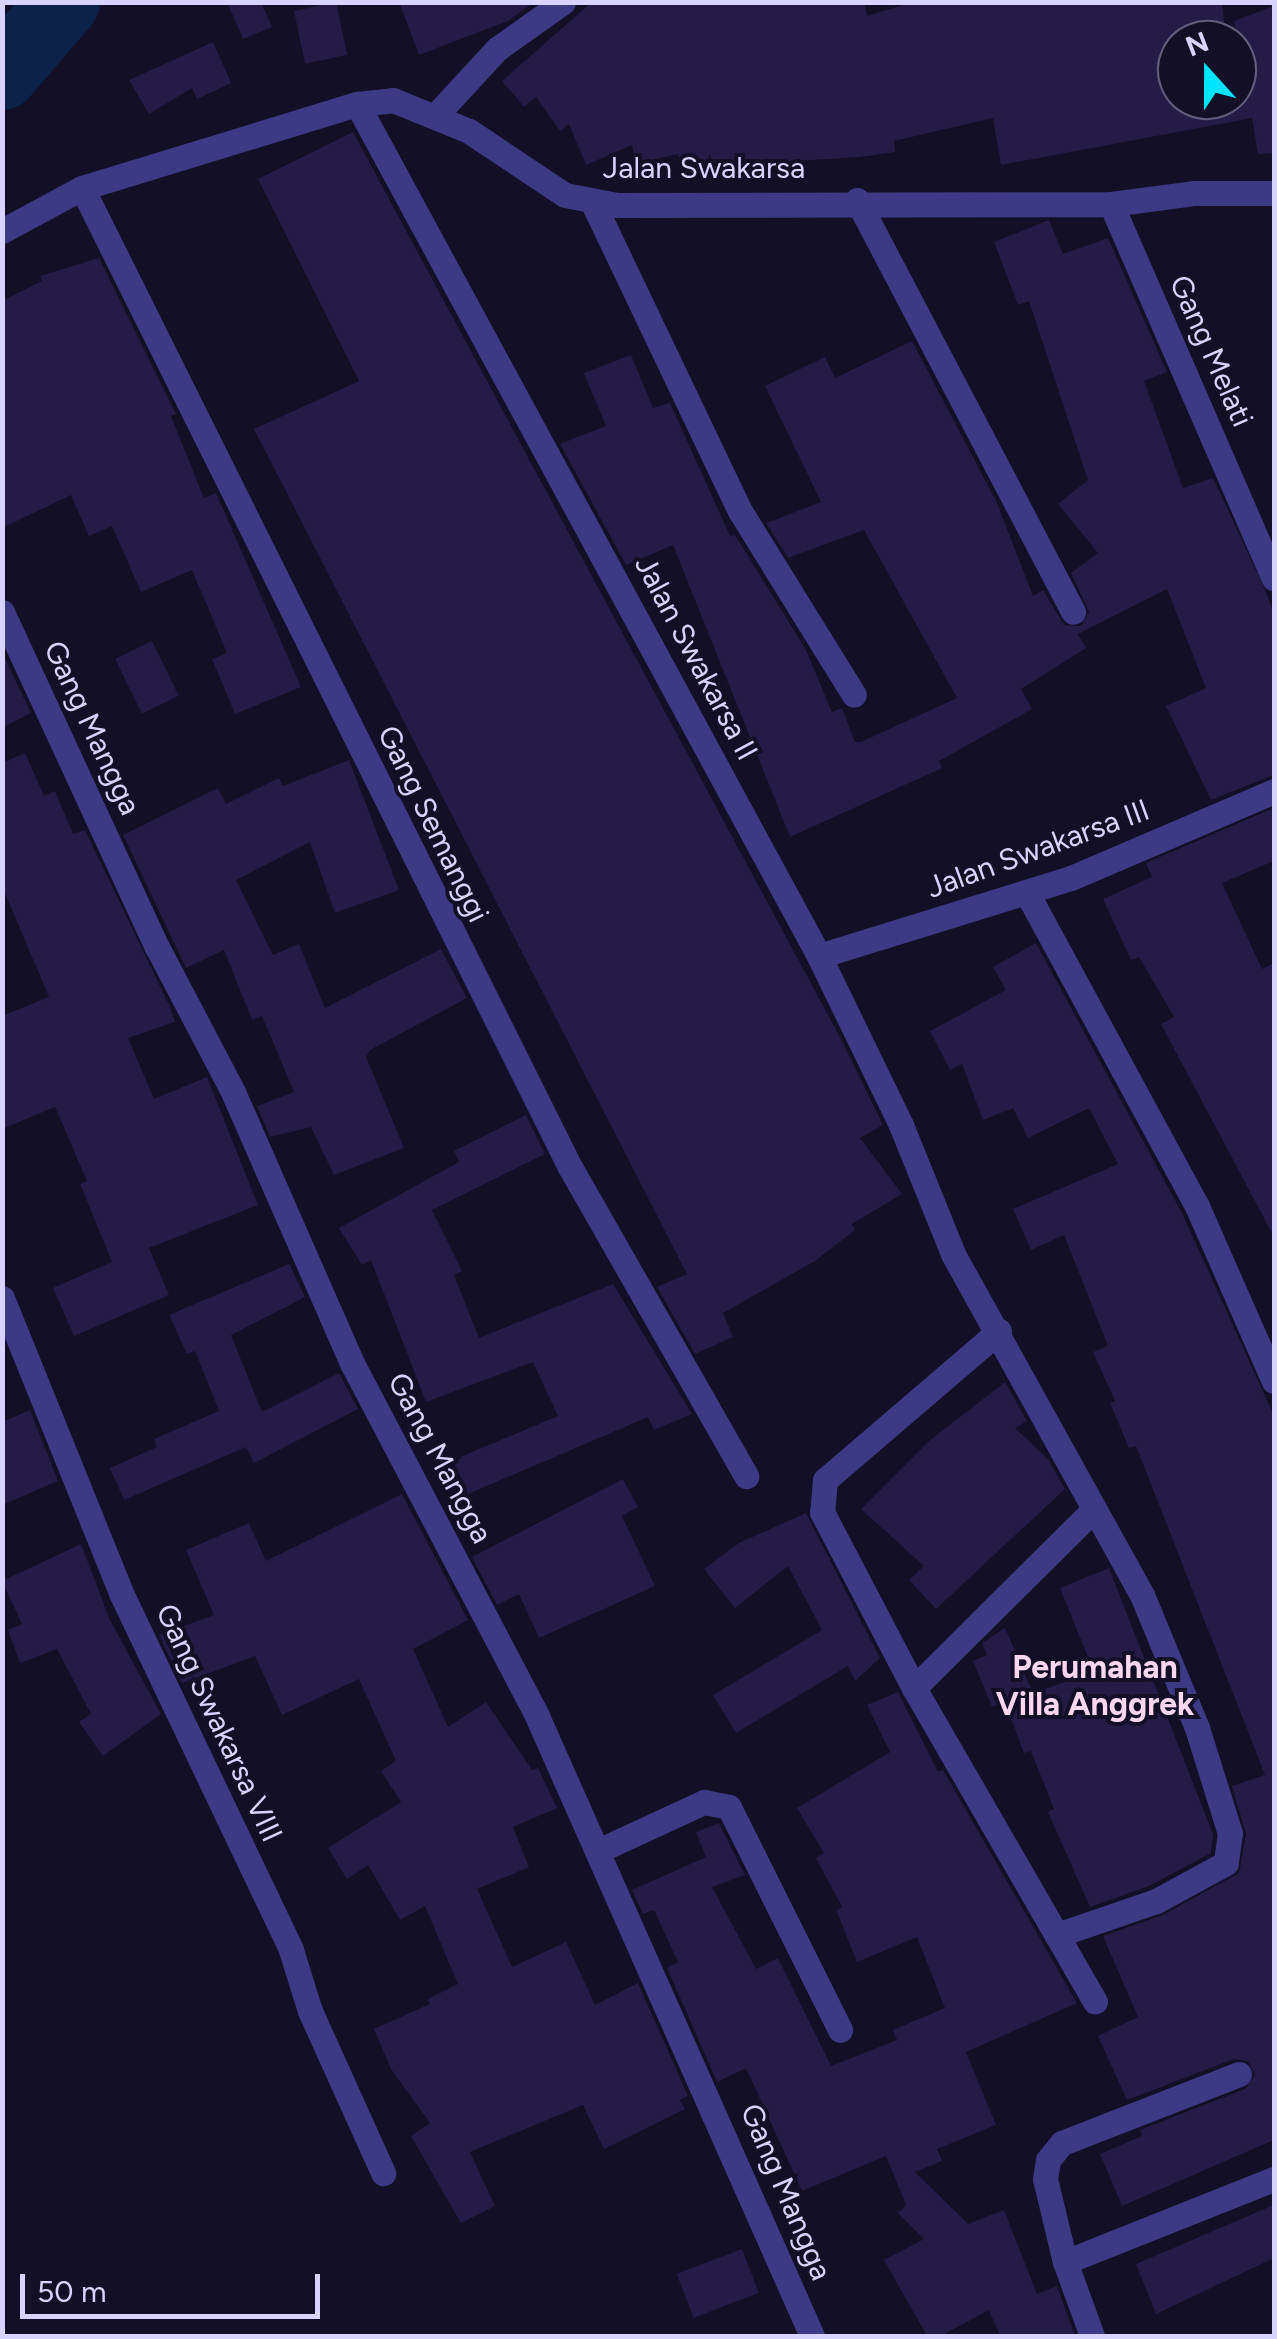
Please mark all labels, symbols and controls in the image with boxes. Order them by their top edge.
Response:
north arrow [1157,20,1257,120]
text: N [1181,24,1213,64]
street label: Jalan Swakarsa [603,150,805,186]
street label: Gang Melati [1162,270,1260,432]
street label: Jalan Swakarsa II [627,550,765,766]
street label: Gang Mangga [36,635,148,821]
street label: Gang Semanggi [370,720,496,928]
street label: Jalan Swakarsa III [922,792,1154,906]
street label: Gang Mangga [380,1367,500,1549]
street label: Gang Swakarsa VIII [148,1598,290,1848]
district label: Perumahan Villa Anggrek [996,1649,1194,1724]
street label: Gang Mangga [733,2099,839,2285]
scale bar [25,2254,325,2316]
text: 50 m [37,2273,106,2310]

